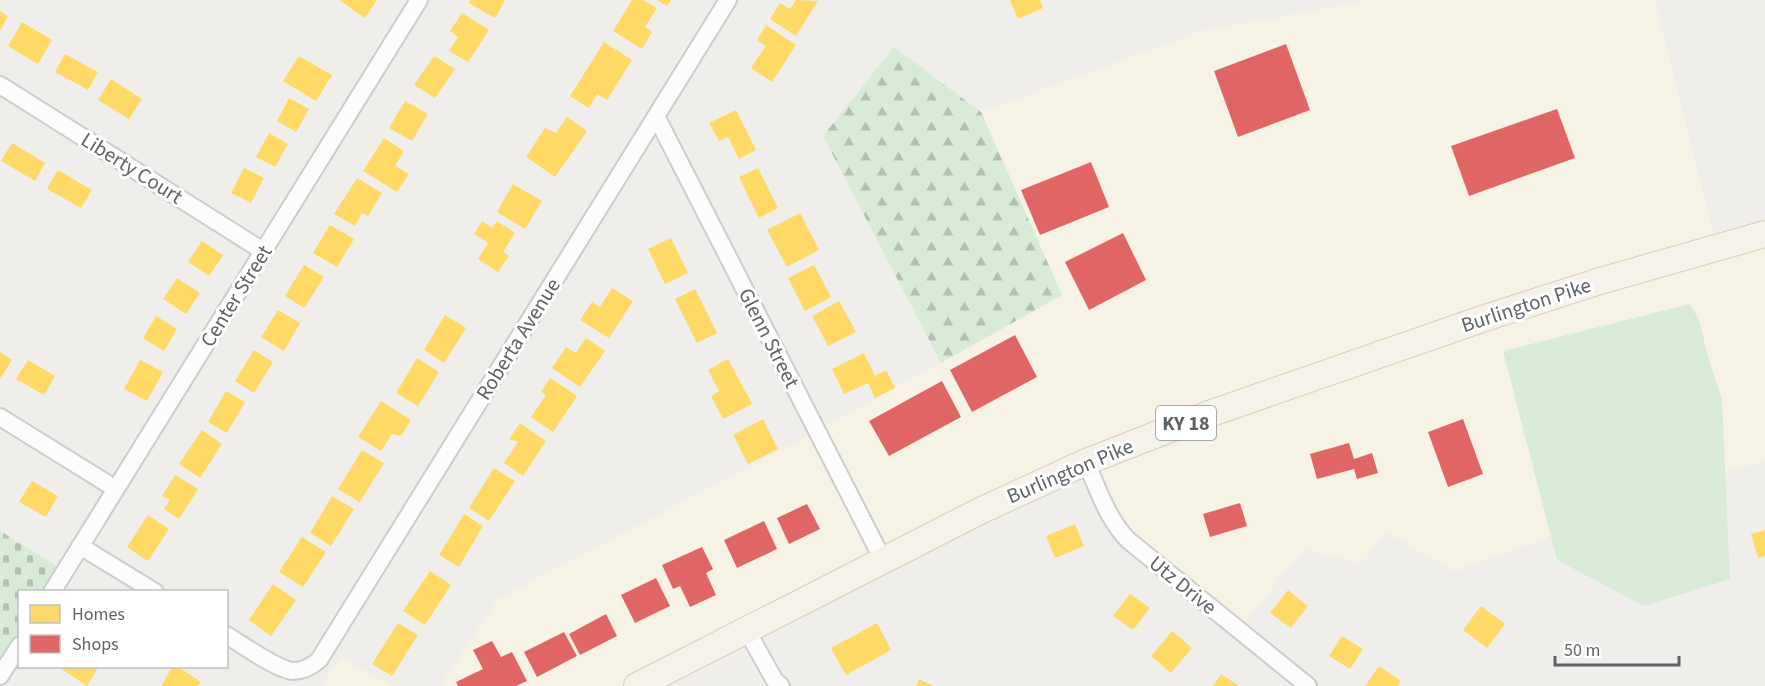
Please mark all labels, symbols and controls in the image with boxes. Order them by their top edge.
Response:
street label: Liberty Court [75,125,189,211]
street label: Center Street [193,239,279,353]
street label: Burlington Pike [1457,270,1595,340]
street label: Roberta Avenue [469,272,567,406]
street label: Glenn Street [731,283,807,393]
road number: KY 18 [1156,406,1216,440]
street label: Burlington Pike [1002,431,1138,511]
street label: Utz Drive [1143,548,1223,622]
legend [18,590,228,668]
text: Homes [72,602,125,627]
scale bar [1555,629,1680,667]
text: Shops [72,632,119,657]
text: 50 m [1564,638,1600,663]

